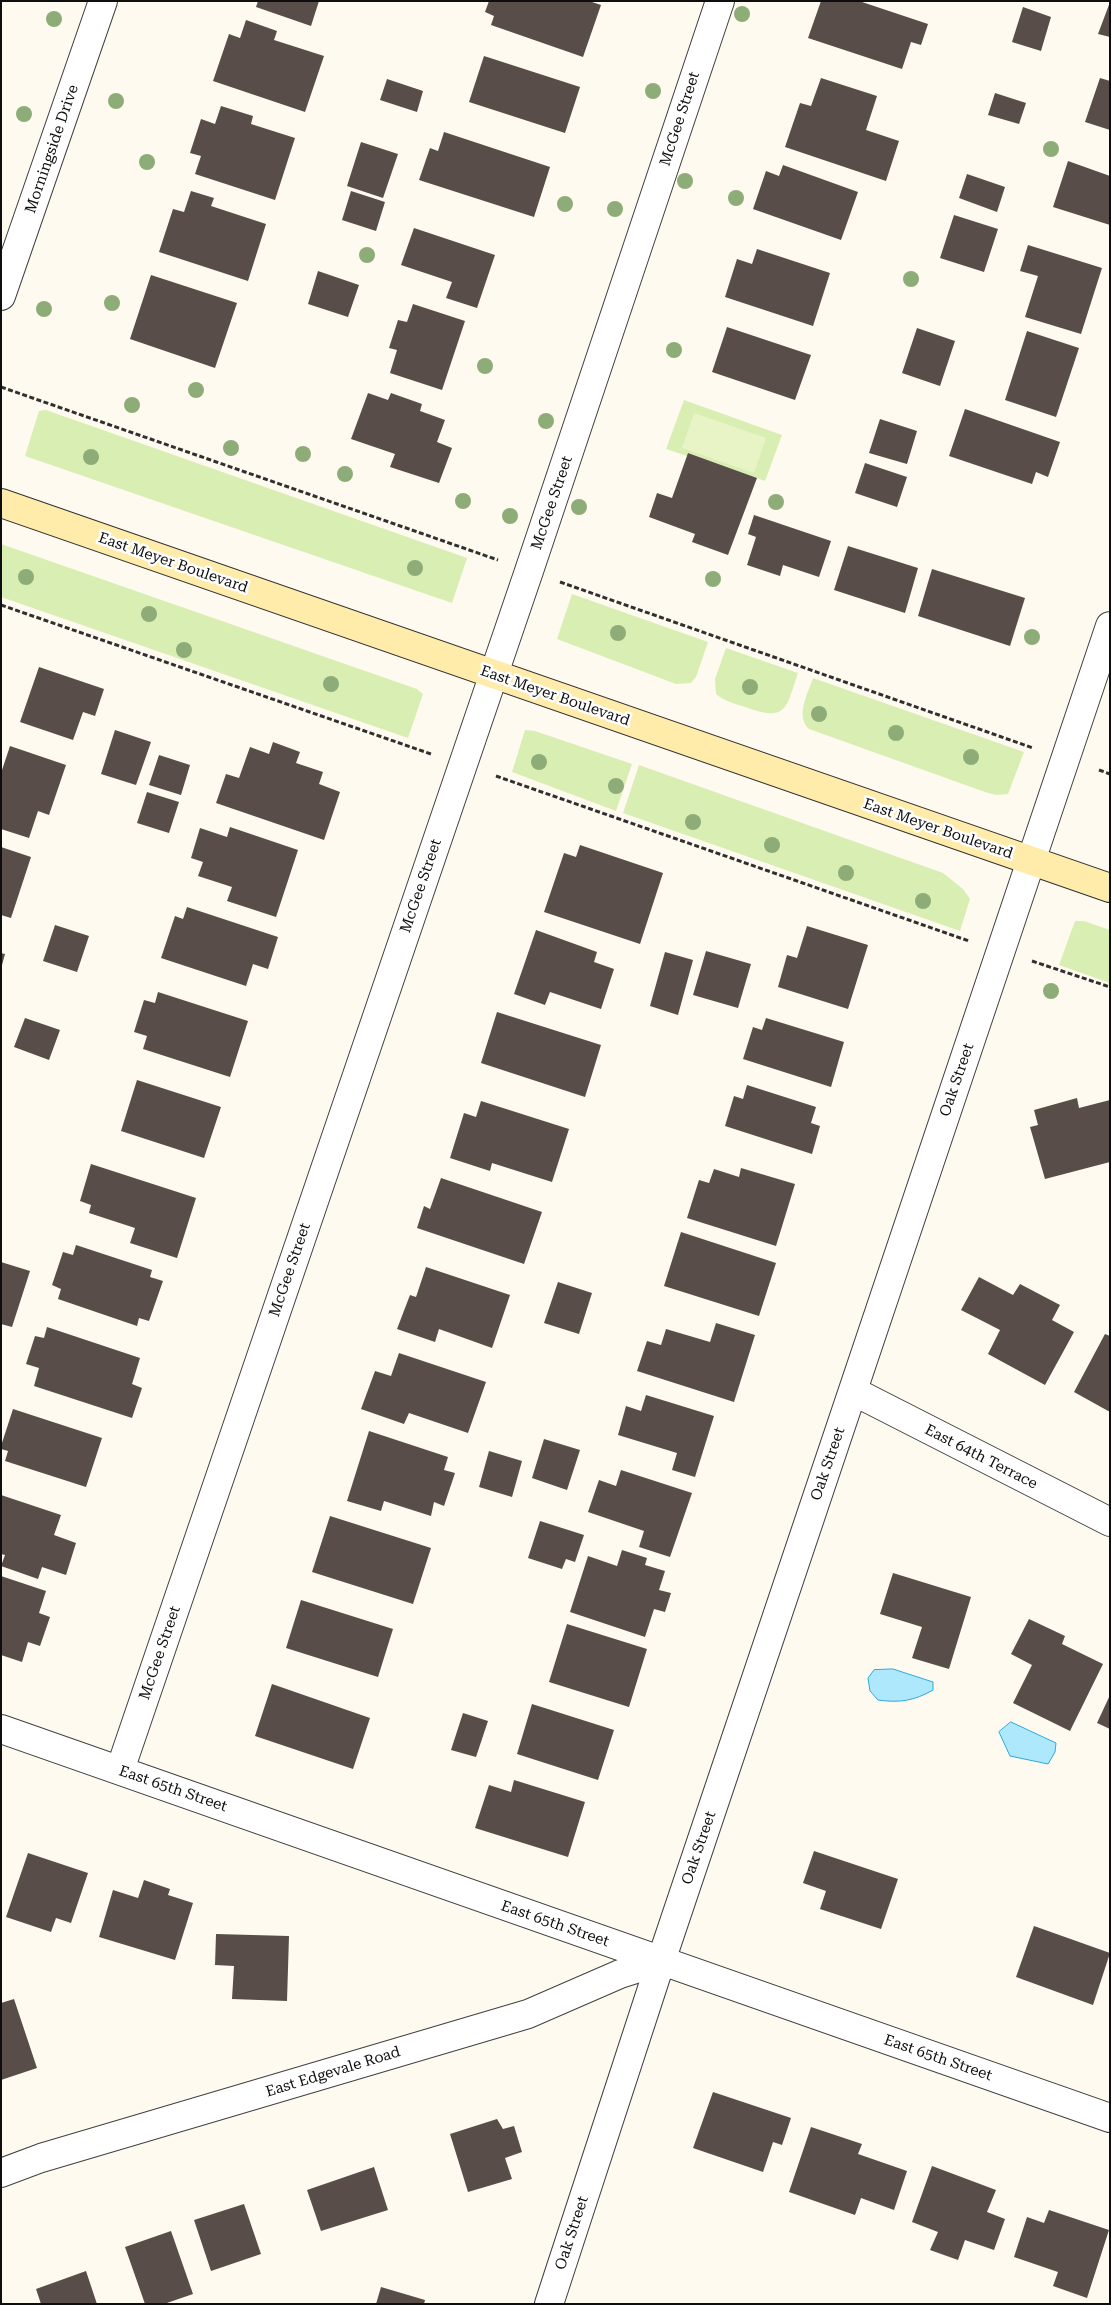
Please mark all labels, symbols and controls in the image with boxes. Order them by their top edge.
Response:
street label: McGee Street [656,70,704,168]
street label: Morningside Drive [22,82,82,216]
street label: McGee Street [528,454,576,552]
street label: East Meyer Boulevard [96,529,250,597]
street label: East Meyer Boulevard [478,662,632,730]
street label: East Meyer Boulevard [861,795,1015,863]
street label: McGee Street [397,837,445,935]
street label: Oak Street [936,1041,978,1119]
street label: McGee Street [266,1221,314,1319]
street label: East 64th Terrace [922,1421,1040,1493]
street label: Oak Street [807,1425,849,1503]
street label: McGee Street [136,1604,184,1702]
street label: East 65th Street [117,1762,229,1816]
street label: Oak Street [678,1809,720,1887]
street label: East 65th Street [499,1897,611,1951]
street label: East 65th Street [882,2031,994,2085]
street label: East Edgevale Road [263,2043,403,2101]
street label: Oak Street [552,2194,592,2272]

